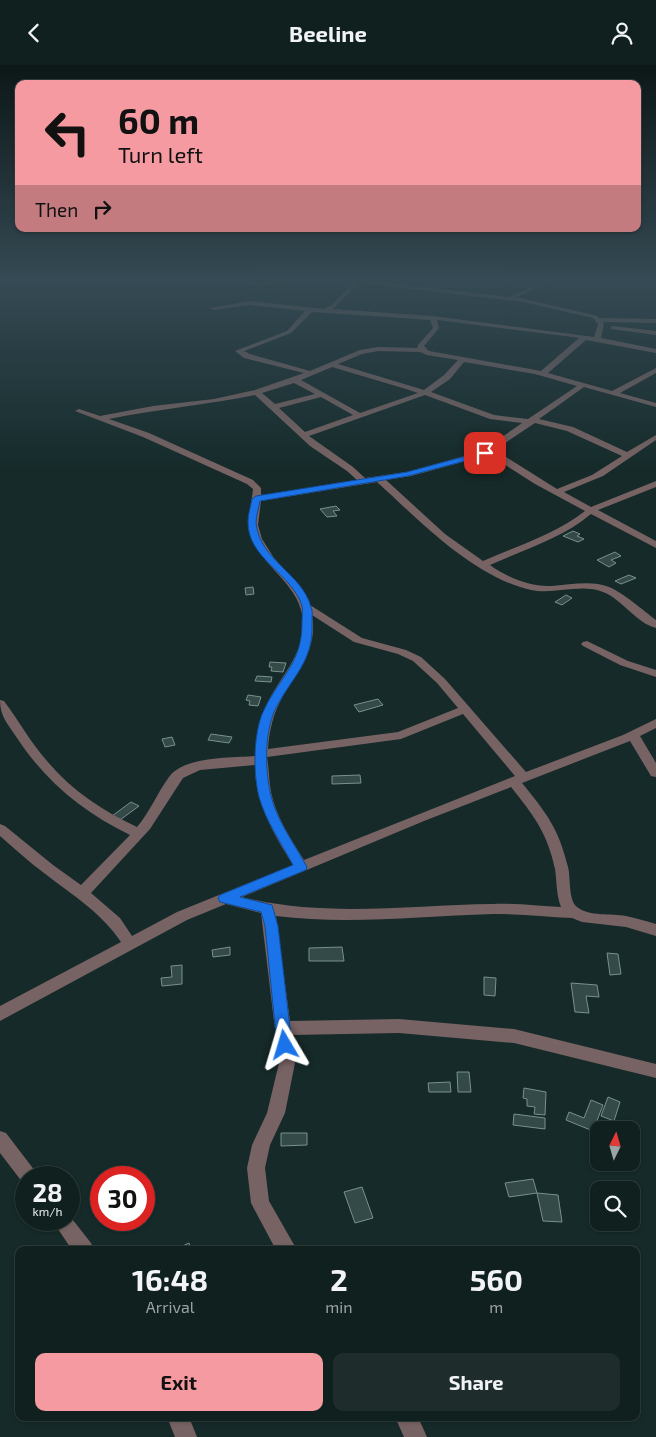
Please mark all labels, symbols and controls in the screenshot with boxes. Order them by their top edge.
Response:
icon: back [20,19,48,47]
icon: person [608,19,636,47]
text: Beeline [289,20,367,46]
text: 60 m [118,99,199,141]
icon: left [35,100,100,165]
text: Turn left [118,141,203,167]
icon: right [88,195,116,223]
text: Then [35,198,78,221]
pin [464,432,506,474]
icon: arrive [471,439,499,467]
position arrow [258,1018,310,1070]
north arrow [590,1121,640,1171]
map controls [590,1121,640,1231]
speed limit sign: 30 [90,1166,155,1231]
text: 28 [32,1177,63,1207]
button: search [590,1181,640,1231]
text: km/h [33,1204,62,1218]
text: 16:48 [132,1261,208,1297]
text: 2 [330,1261,348,1297]
text: 560 [470,1261,523,1297]
text: Arrival [146,1297,195,1316]
text: min [325,1297,353,1316]
text: m [489,1297,503,1316]
button: Exit [35,1353,323,1411]
button: Share [333,1353,620,1411]

